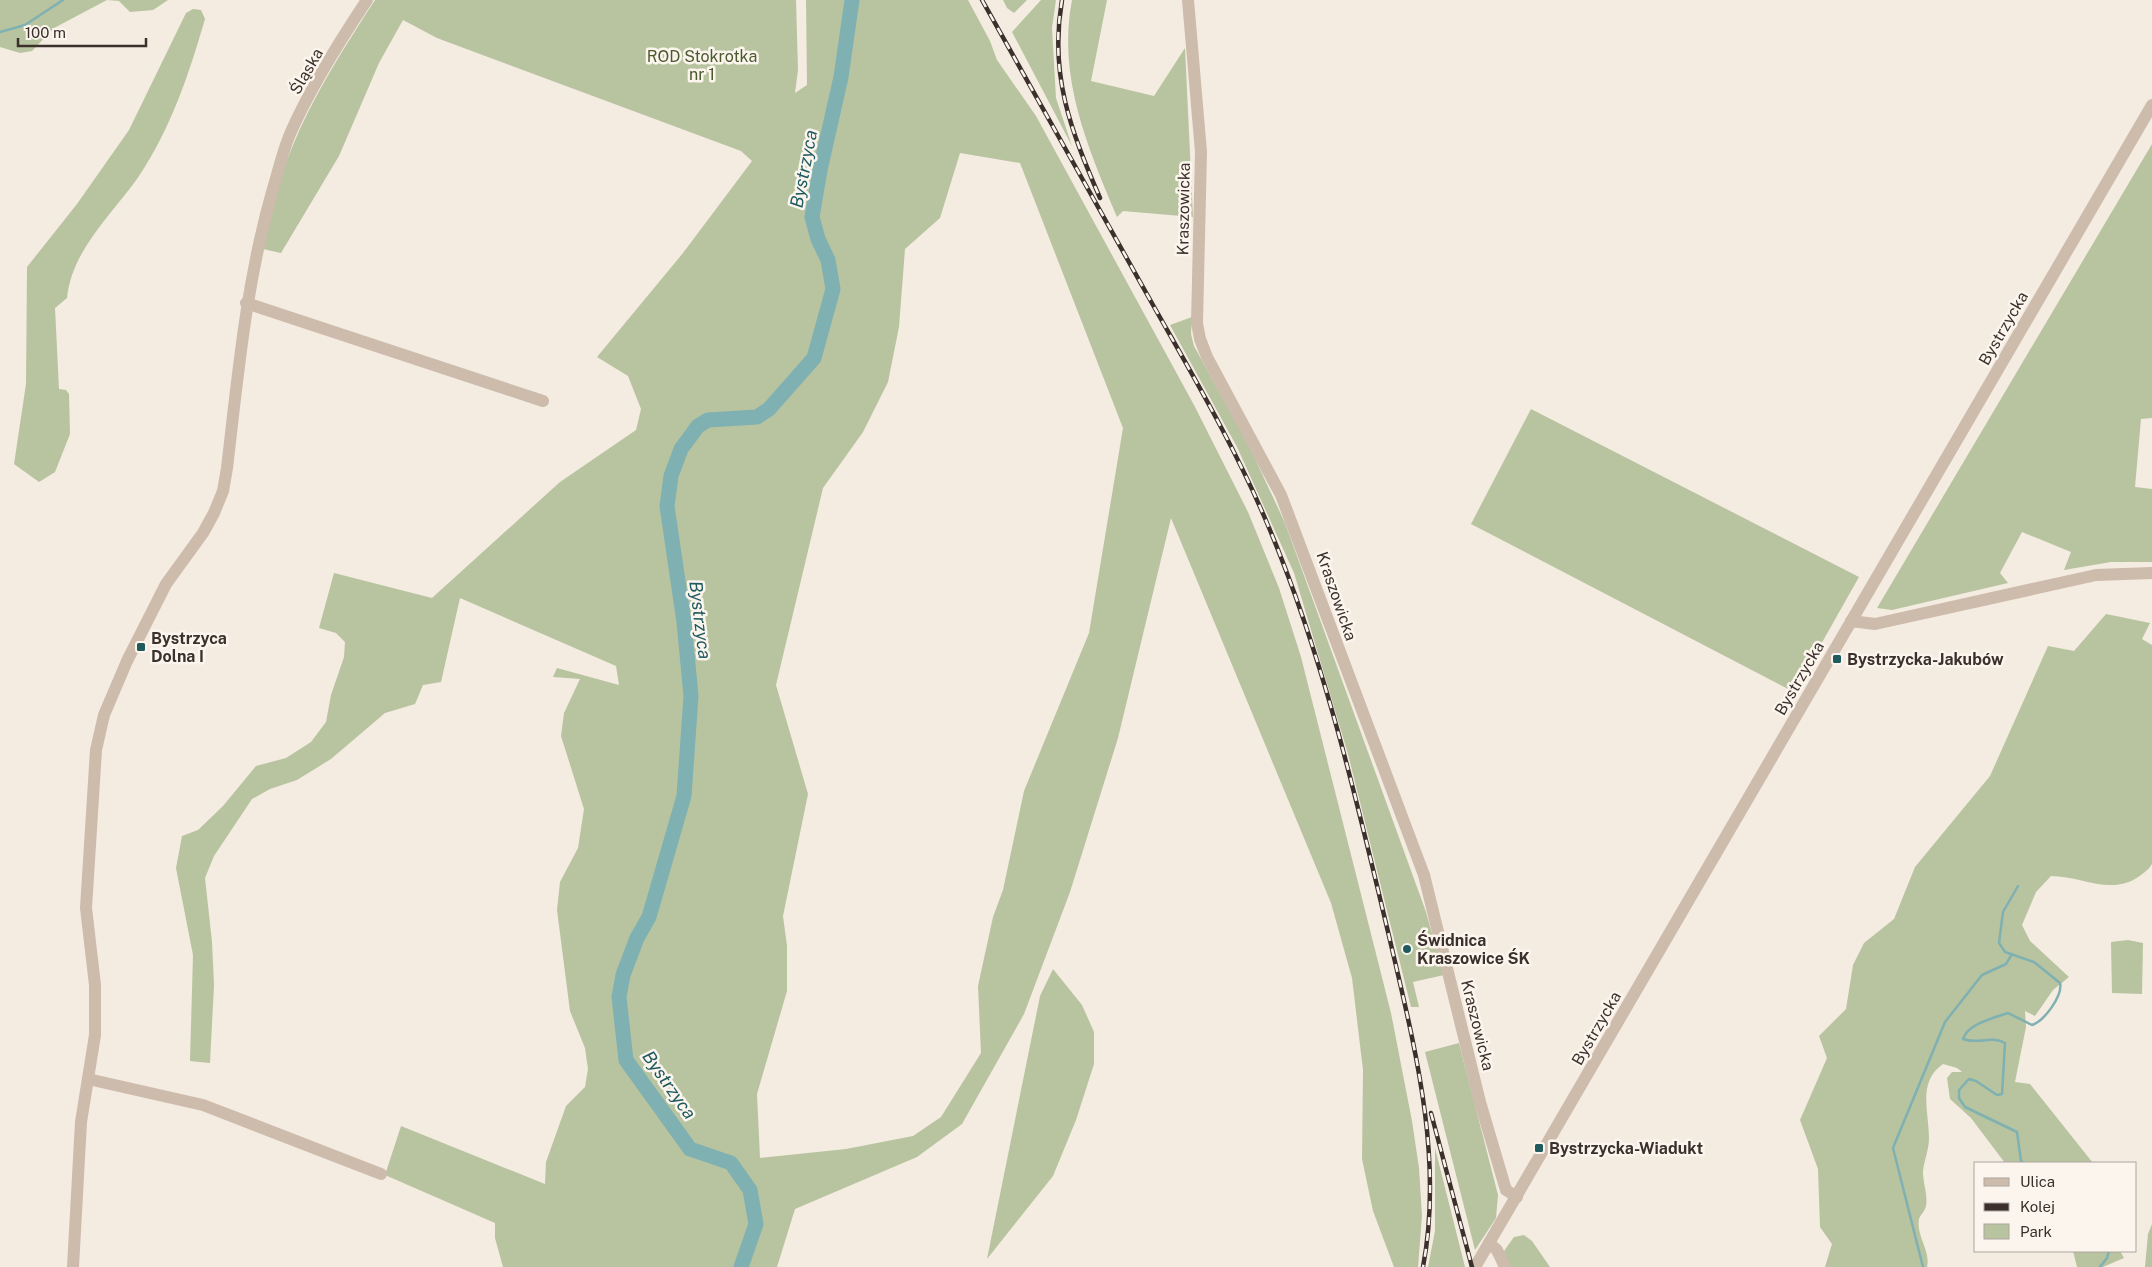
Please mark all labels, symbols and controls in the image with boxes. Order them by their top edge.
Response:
scale bar [18,15,145,47]
text: 100 m [25,24,66,41]
street label: Śląska [285,44,327,98]
park label: ROD Stokrotka nr 1 [647,47,757,84]
water label: Bystrzyca [786,128,821,210]
street label: Kraszowicka [1173,162,1194,256]
street label: Bystrzycka [1975,288,2032,368]
street label: Kraszowicka [1312,549,1361,643]
water label: Bystrzyca [685,580,716,660]
place label: Bystrzyca Dolna I [151,629,227,666]
street label: Bystrzycka [1771,638,1828,718]
marker: Bystrzyca Dolna I [135,641,147,653]
place label: Bystrzycka-Jakubów [1847,650,2004,669]
marker: Bystrzycka-Jakubów [1831,653,1843,665]
place label: Świdnica Kraszowice ŚK [1417,930,1530,968]
marker: Świdnica Kraszowice ŚK [1401,943,1413,955]
street label: Kraszowicka [1457,978,1498,1072]
street label: Bystrzycka [1568,988,1625,1068]
water label: Bystrzyca [638,1046,701,1123]
place label: Bystrzycka-Wiadukt [1549,1139,1704,1158]
marker: Bystrzycka-Wiadukt [1533,1142,1545,1154]
legend [1974,1162,2137,1252]
text: Ulica [2020,1173,2055,1190]
text: Kolej [2020,1198,2055,1215]
text: Park [2020,1223,2052,1240]

